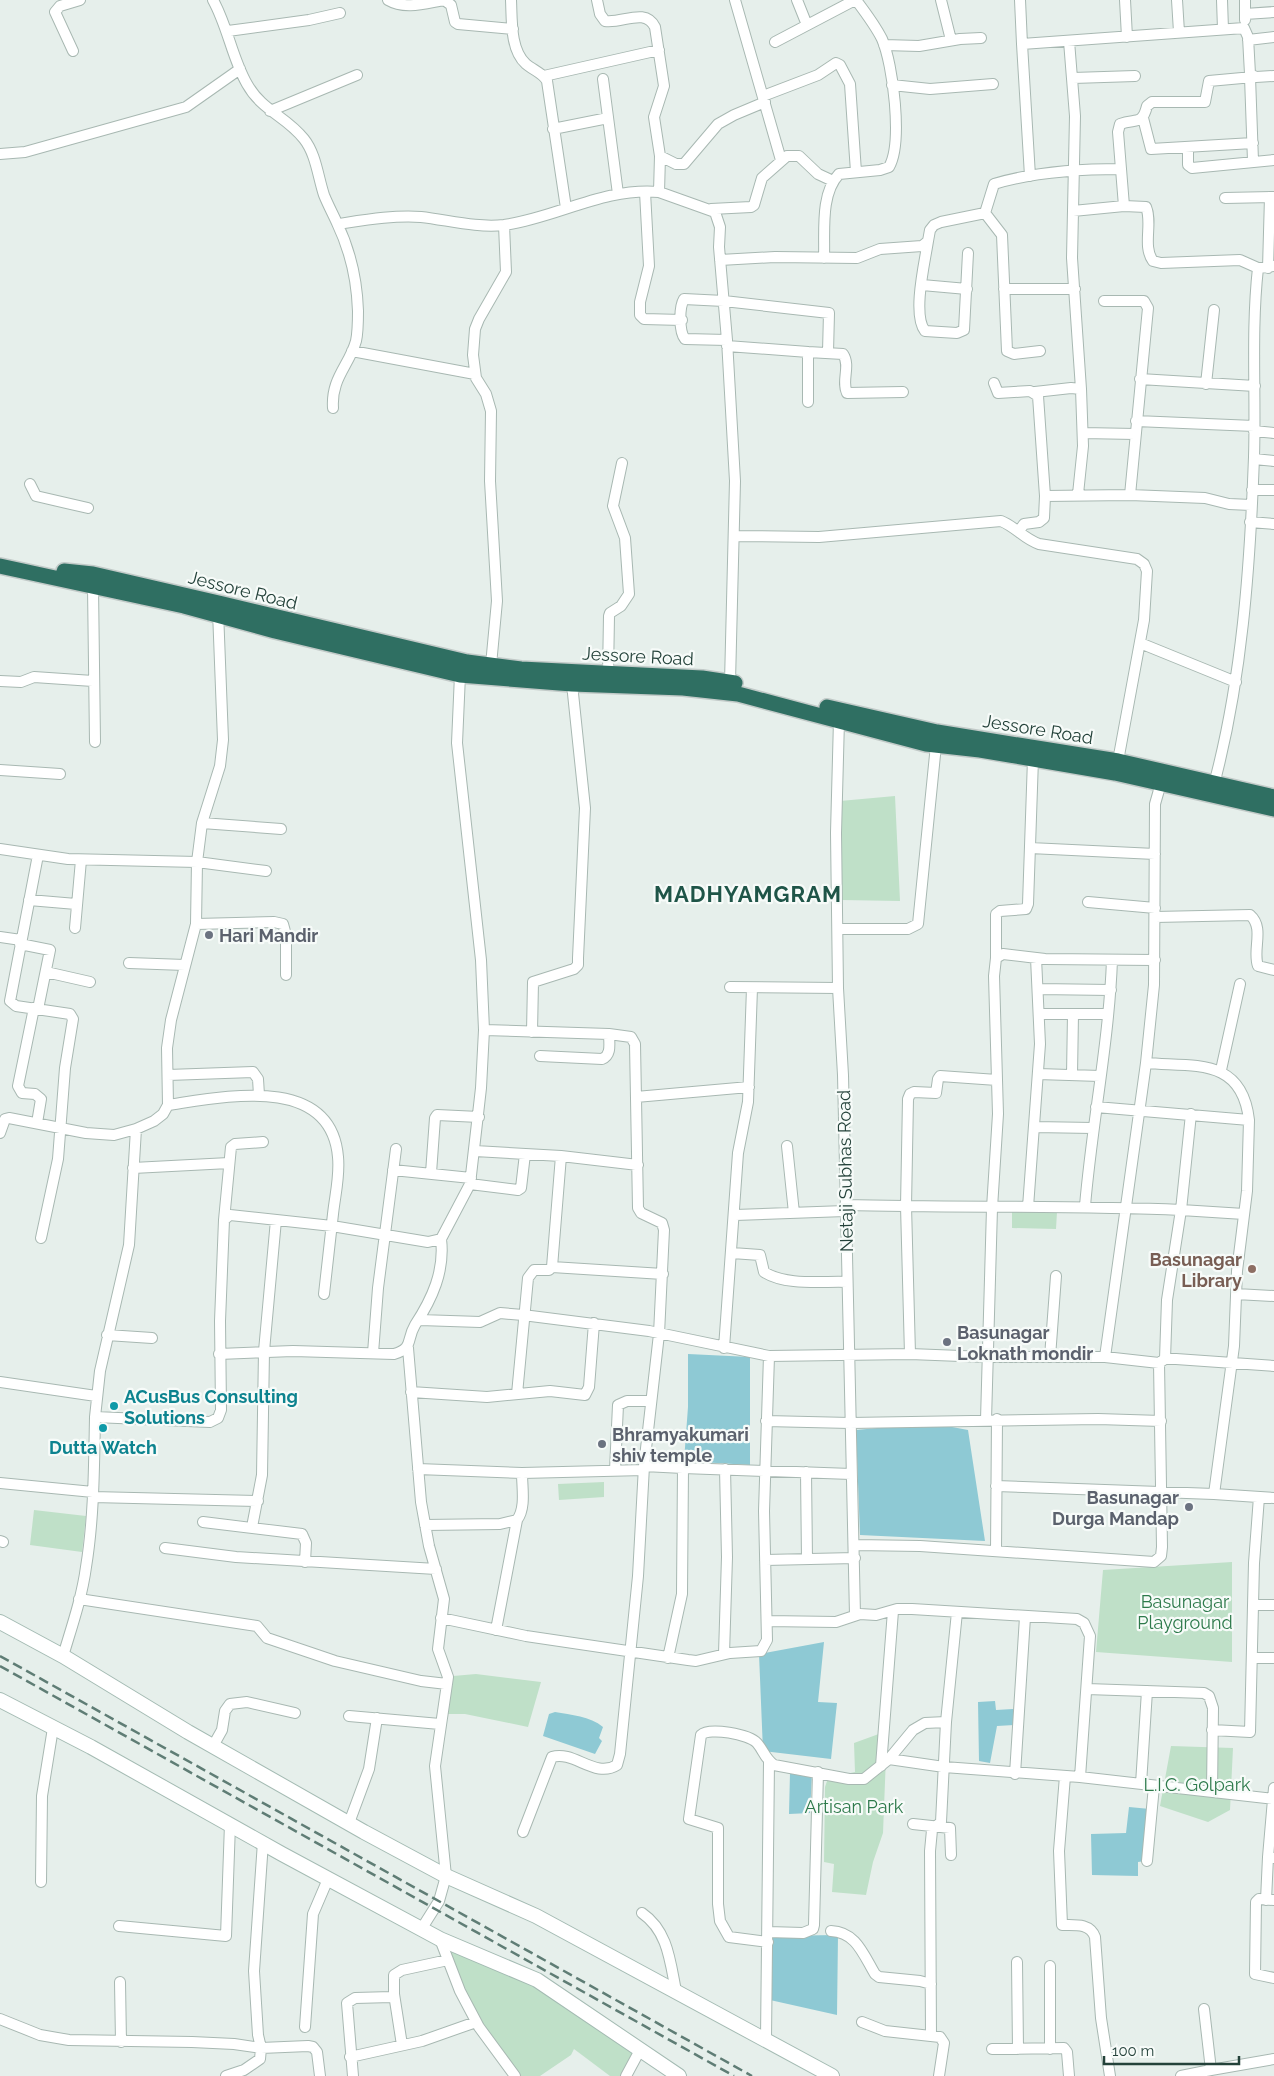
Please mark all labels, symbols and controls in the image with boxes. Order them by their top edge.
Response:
street label: Jessore Road [186,566,300,614]
street label: Jessore Road [582,643,694,669]
street label: Jessore Road [981,710,1095,748]
district label: MADHYAMGRAM [654,881,842,907]
place label: Hari Mandir [219,925,318,946]
marker: Hari Mandir [203,929,215,941]
street label: Netaji Subhas Road [833,1090,857,1252]
place label: Basunagar Library [1149,1249,1242,1291]
marker: Basunagar Library [1246,1263,1258,1275]
place label: Basunagar Loknath mondir [957,1322,1093,1364]
marker: Basunagar Loknath mondir [941,1336,953,1348]
place label: ACusBus Consulting Solutions [124,1386,298,1428]
marker: ACusBus Consulting Solutions [108,1400,120,1412]
marker: Dutta Watch [97,1422,109,1434]
place label: Bhramyakumari shiv temple [612,1424,749,1466]
place label: Dutta Watch [49,1437,157,1458]
marker: Bhramyakumari shiv temple [596,1438,608,1450]
place label: Basunagar Durga Mandap [1052,1487,1179,1529]
marker: Basunagar Durga Mandap [1183,1501,1195,1513]
park label: Basunagar Playground [1137,1591,1233,1633]
park label: L.I.C. Golpark [1143,1774,1251,1795]
park label: Artisan Park [805,1796,904,1817]
scale bar [1104,2034,1239,2066]
text: 100 m [1112,2042,1154,2060]

